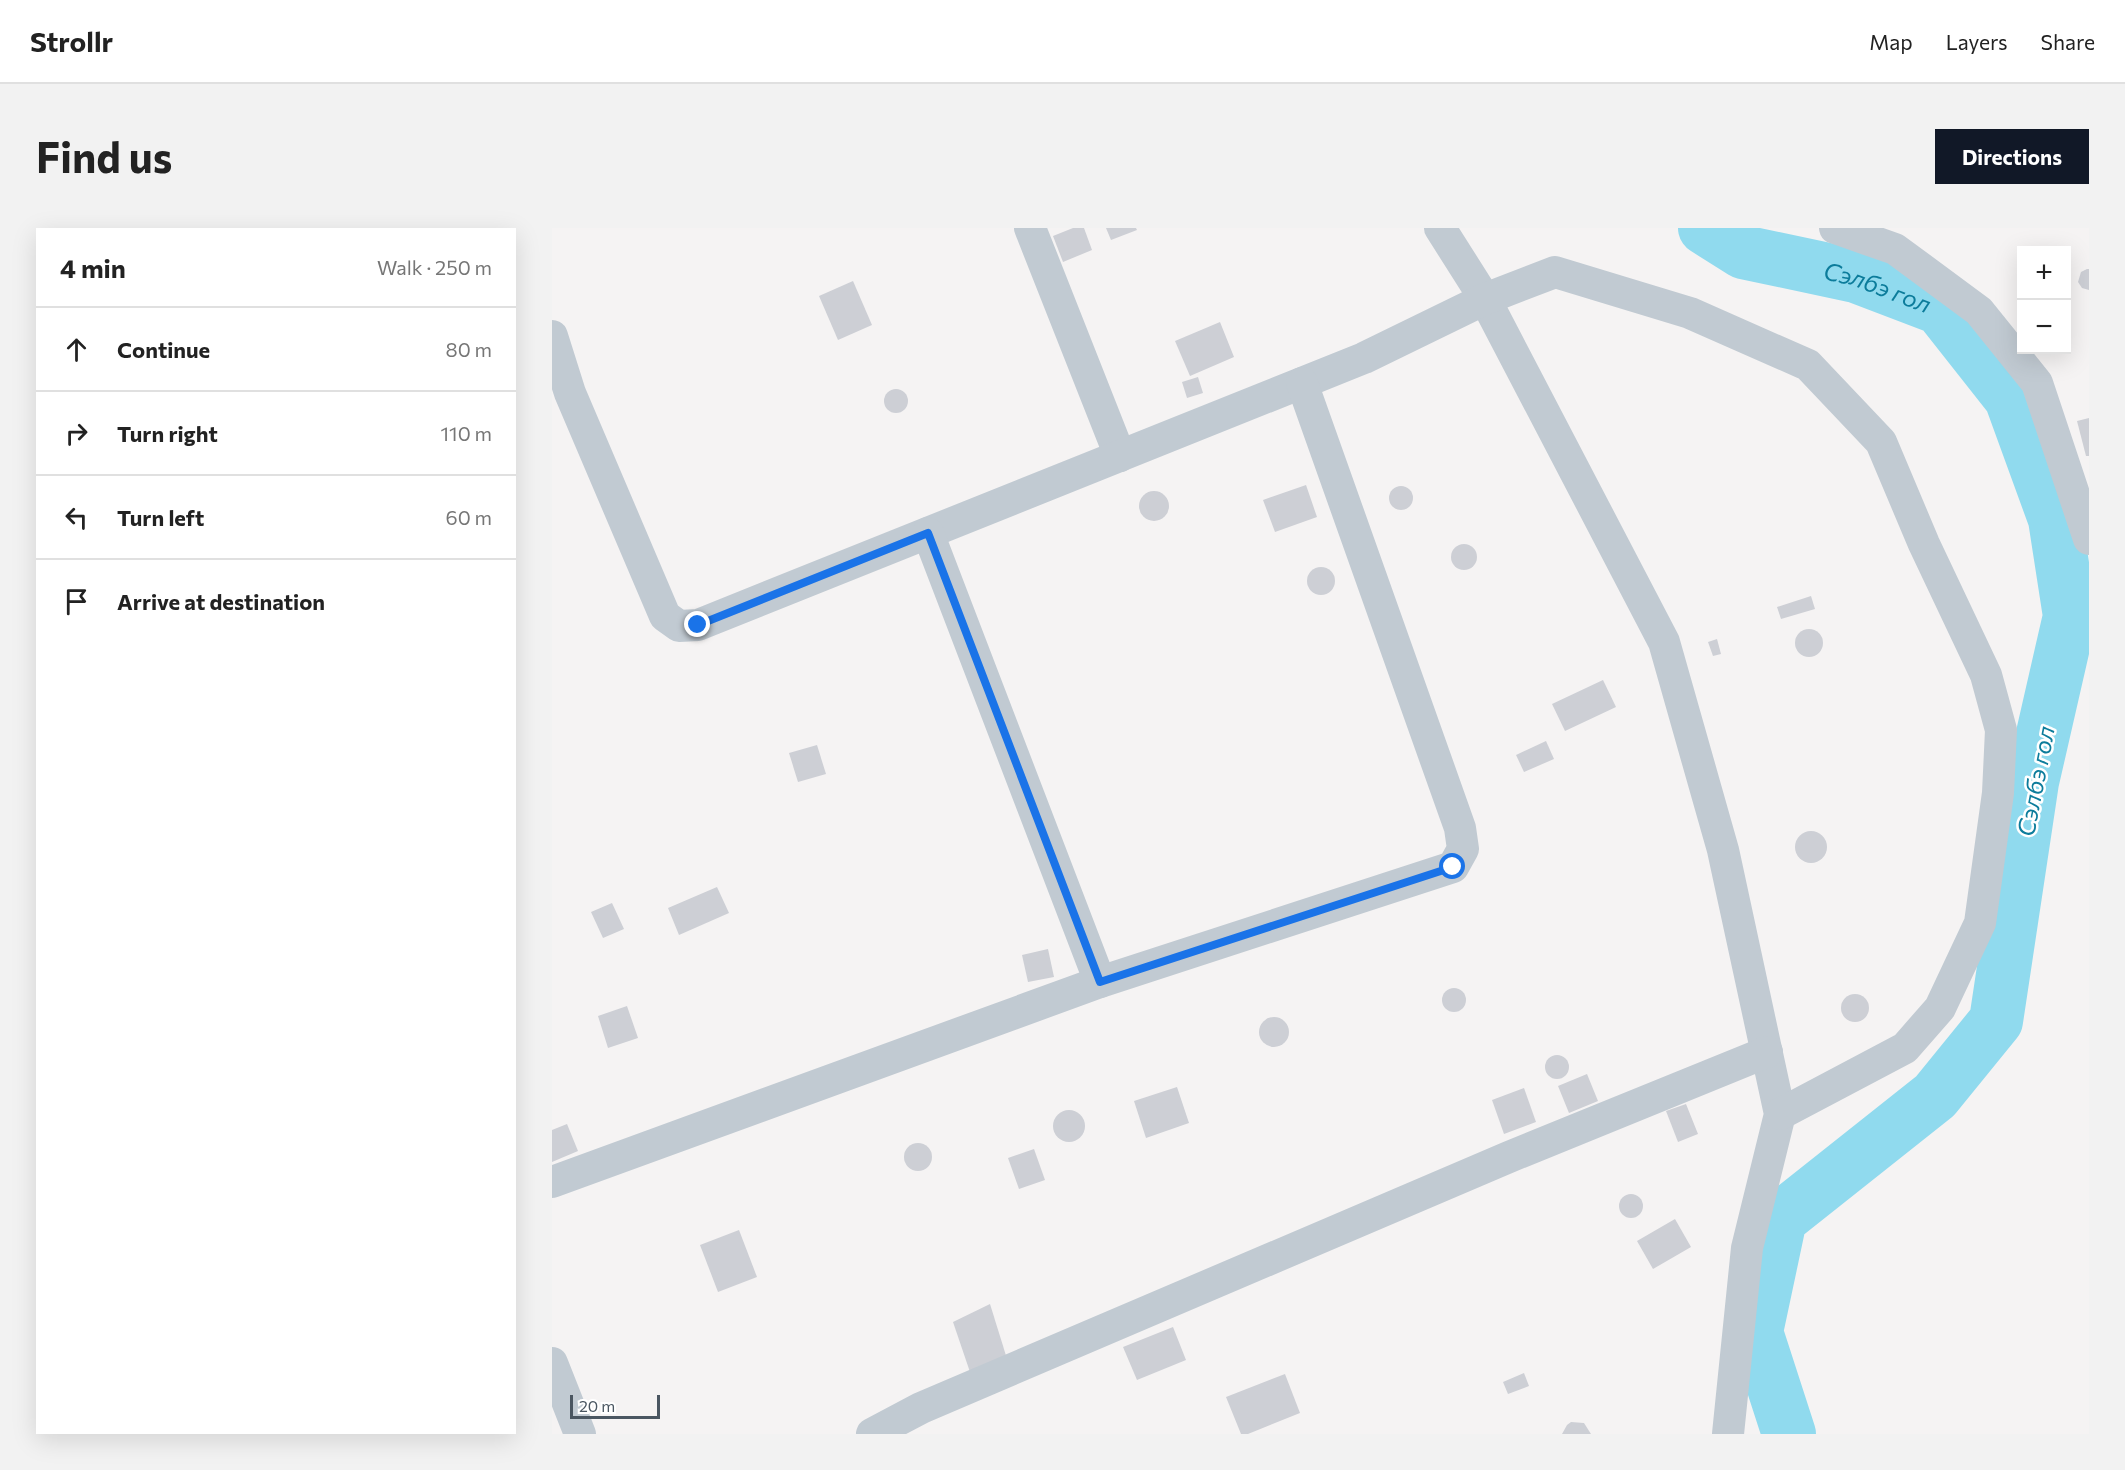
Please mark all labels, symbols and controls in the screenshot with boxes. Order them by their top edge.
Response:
text: Strollr [30,24,113,58]
text: Map [1869,29,1913,54]
text: Layers [1946,29,2008,54]
text: Share [2041,29,2095,54]
button: Directions [1935,129,2089,184]
text: Find us [36,130,172,182]
map controls [2017,246,2071,354]
button: + [2017,246,2071,300]
text: 4 min [60,252,126,283]
text: Walk · 250 m [377,255,492,279]
water label: Сэлбэ гол [1821,255,1936,318]
button: − [2017,300,2071,354]
icon: ahead [60,333,93,366]
text: Continue [117,336,210,363]
text: 80 m [446,337,492,361]
icon: right [60,417,93,450]
text: Turn right [117,420,218,447]
text: 110 m [441,421,492,445]
icon: left [60,501,93,534]
text: Turn left [117,504,204,531]
text: 60 m [446,505,492,529]
icon: arrive [60,585,93,618]
text: Arrive at destination [117,588,325,615]
route end [684,611,710,637]
water label: Сэлбэ гол [2010,723,2060,839]
route start [1439,853,1465,879]
scale bar [570,1392,660,1420]
text: 20 m [579,1396,615,1415]

